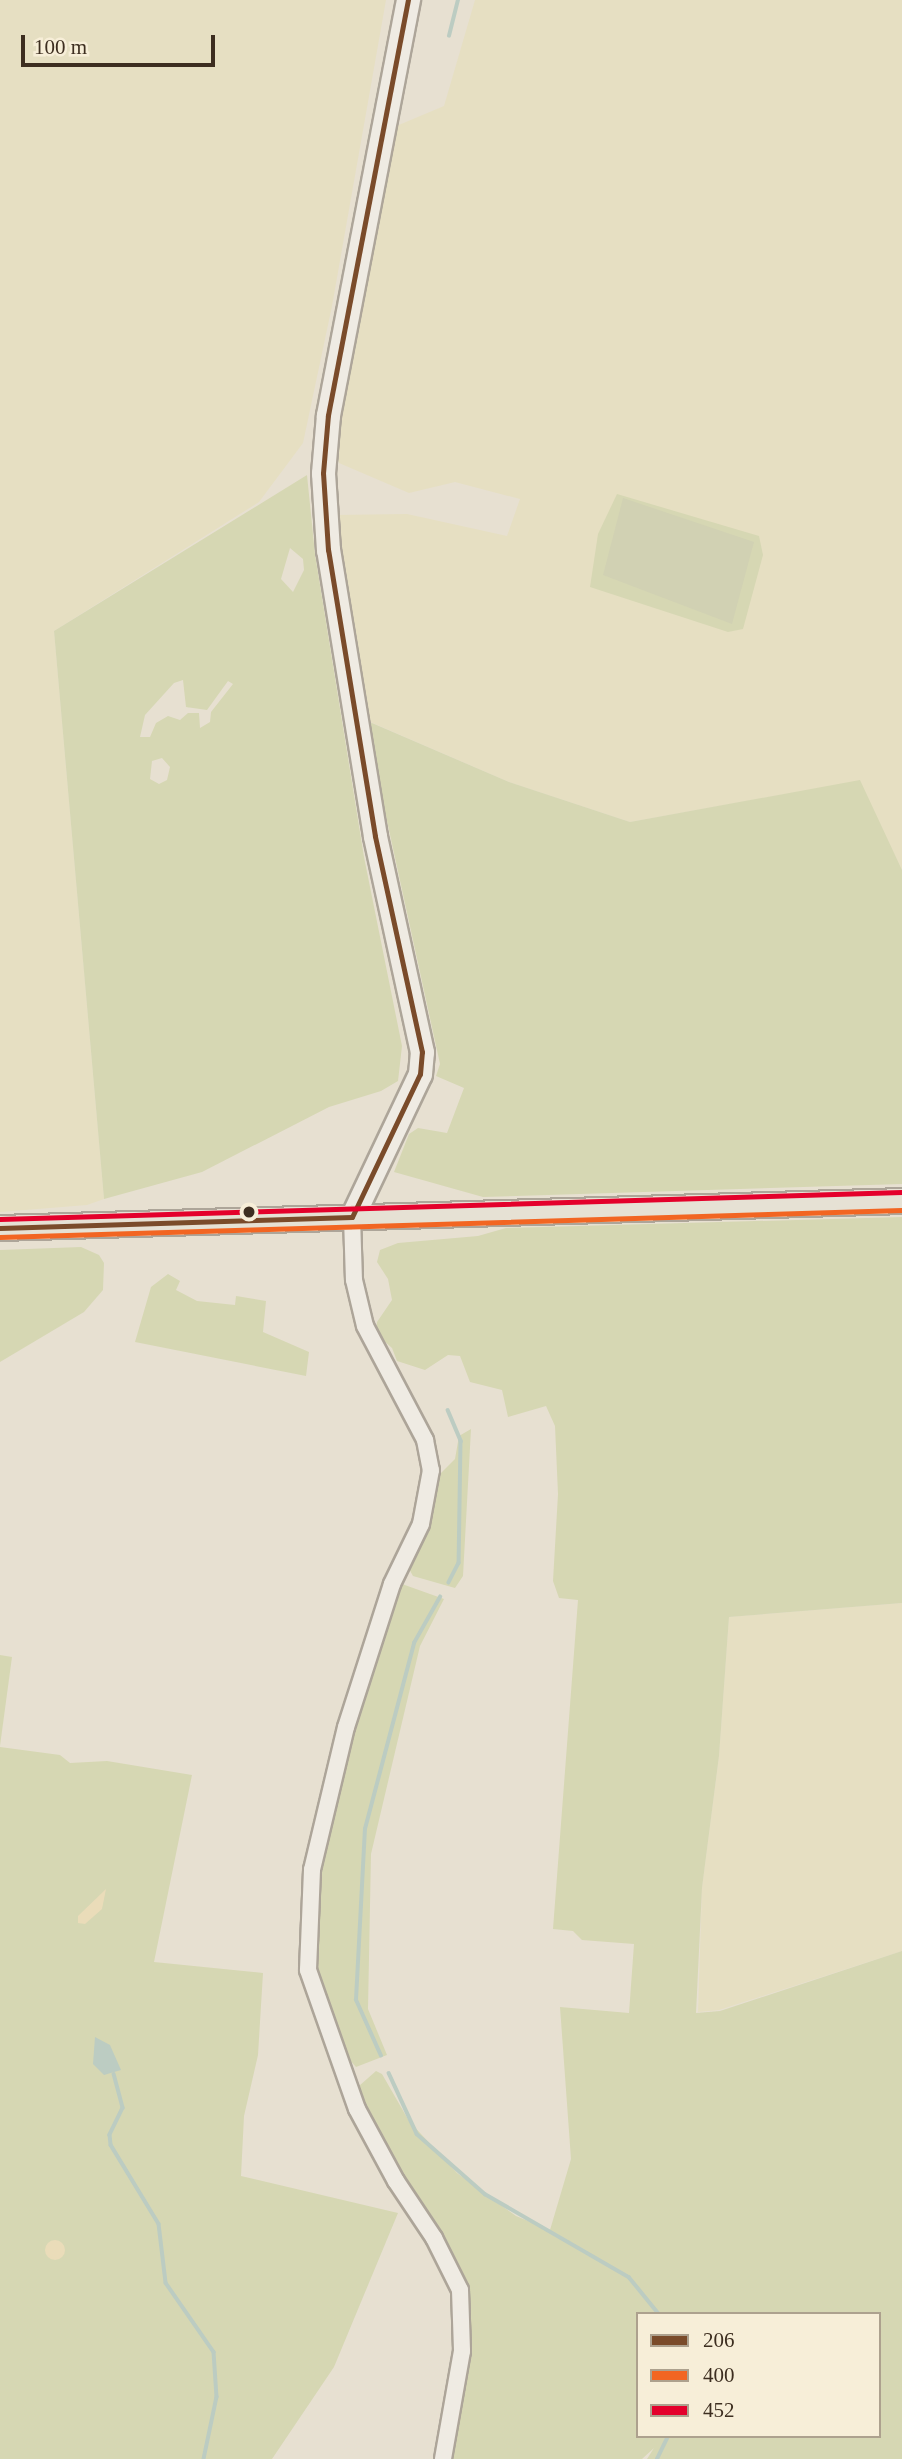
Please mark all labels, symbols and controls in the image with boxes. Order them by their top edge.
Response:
scale bar [24,21,219,65]
text: 100 m [34,35,87,59]
unlabelled marker [242,1205,256,1219]
legend [636,2312,881,2438]
text: 206 [703,2328,735,2352]
text: 400 [703,2363,735,2387]
text: 452 [703,2398,735,2422]

